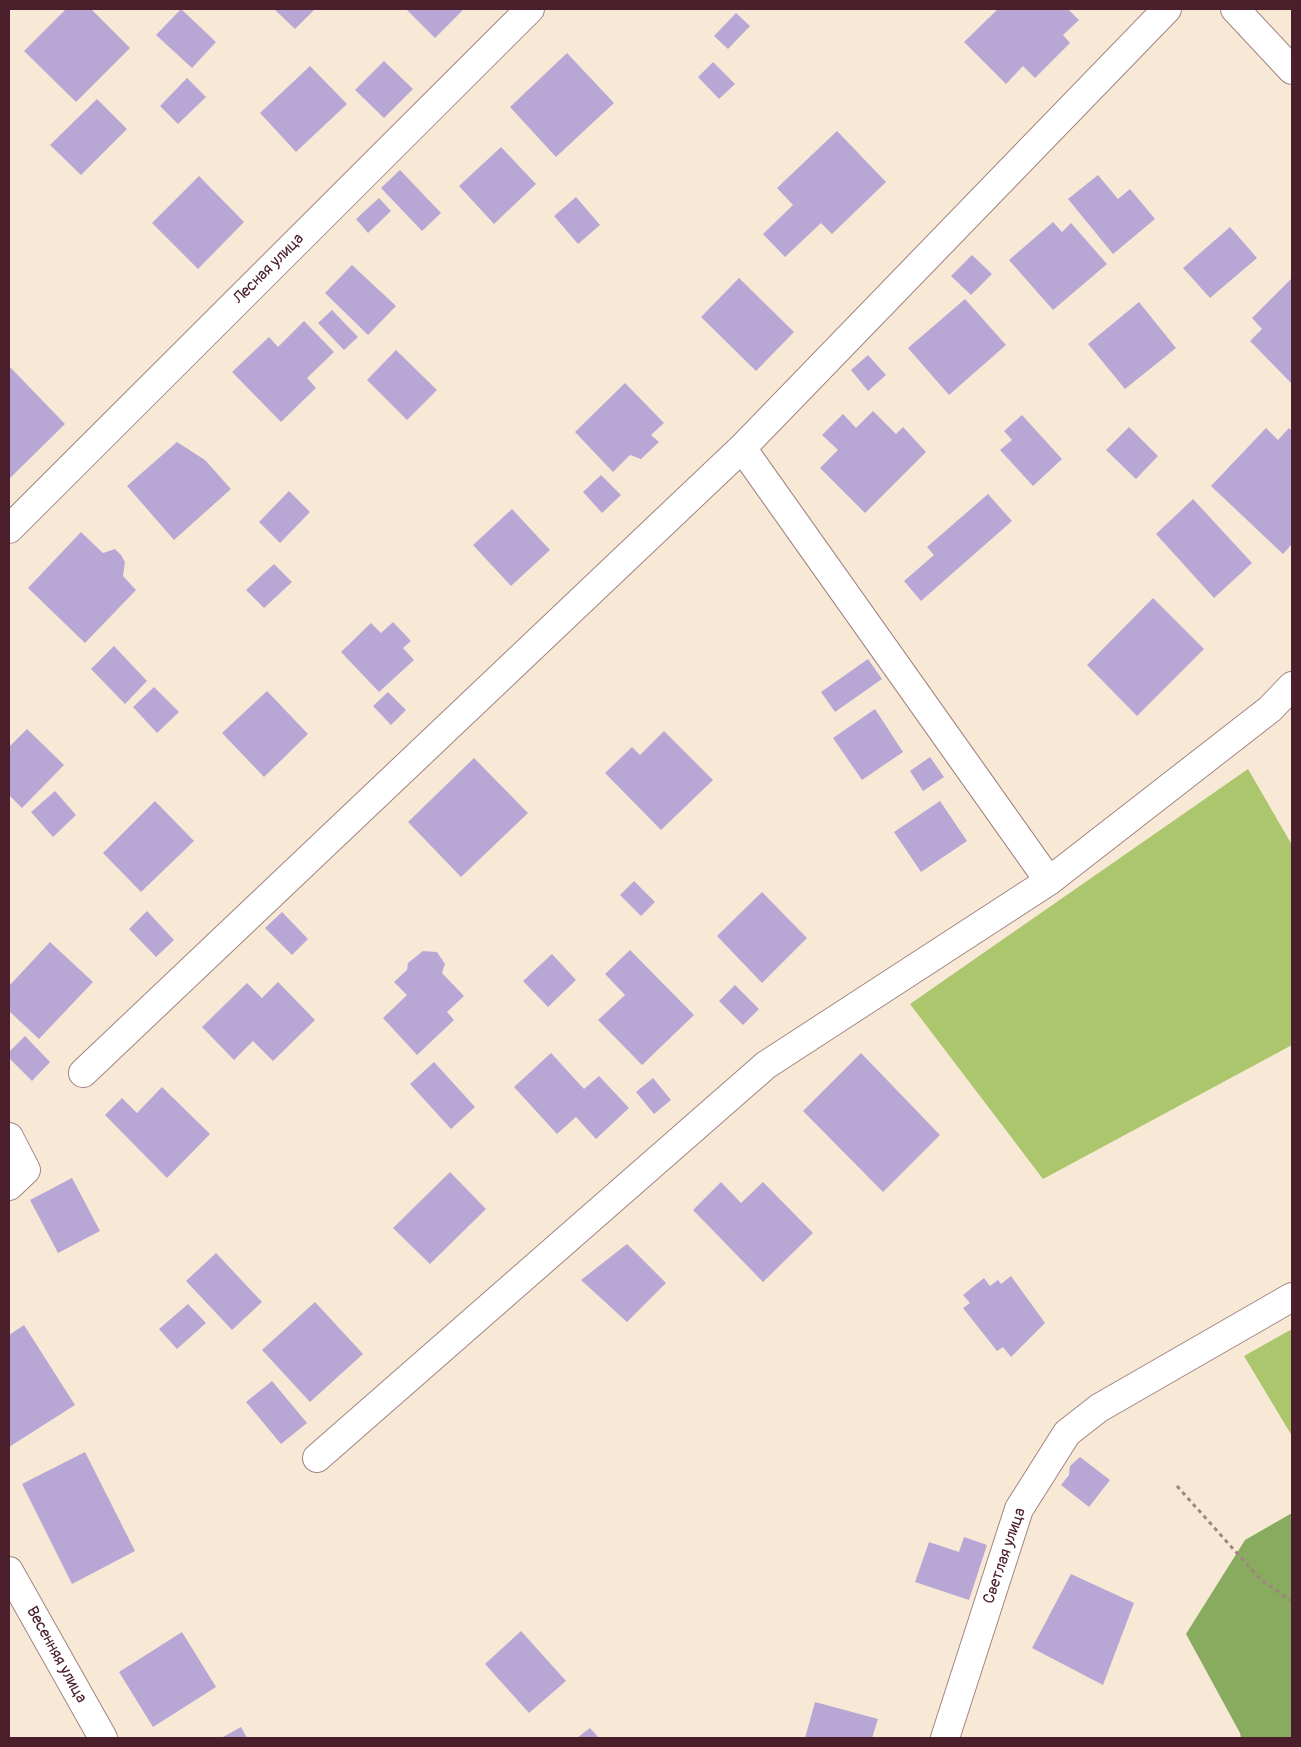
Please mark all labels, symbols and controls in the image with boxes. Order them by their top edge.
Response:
street label: Лесная улица [230,230,308,308]
street label: Светлая улица [980,1505,1030,1607]
street label: Весенняя улица [22,1603,90,1707]

